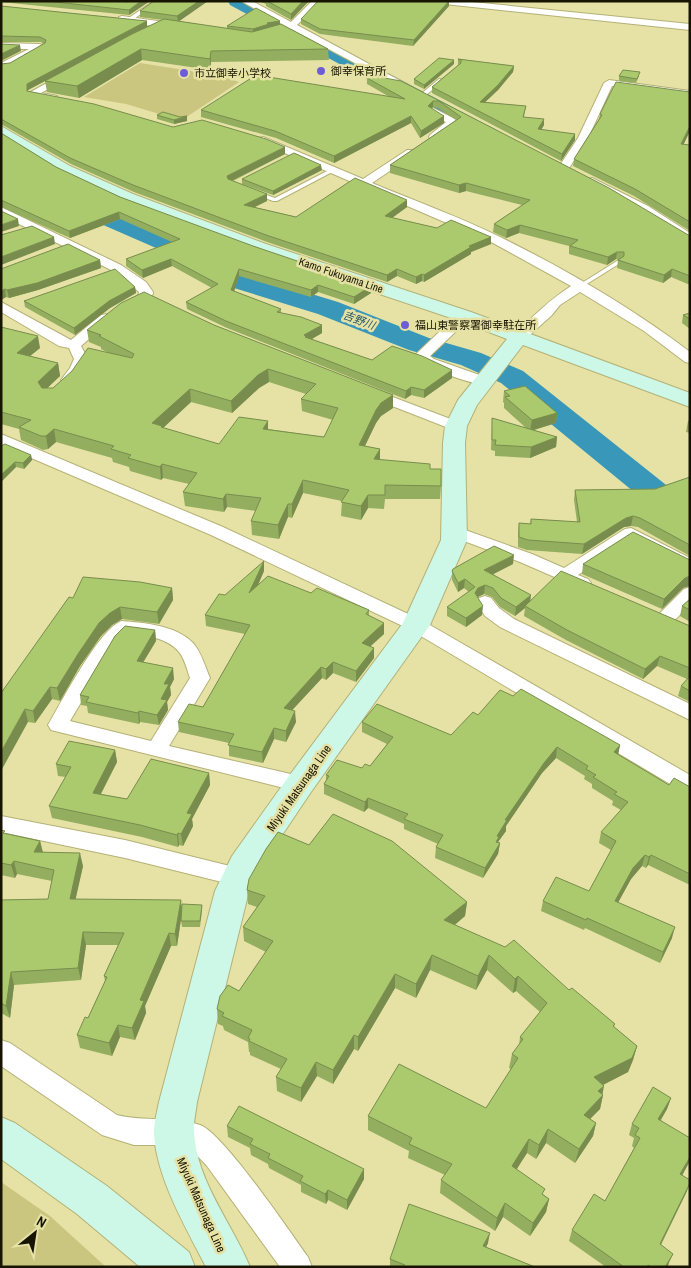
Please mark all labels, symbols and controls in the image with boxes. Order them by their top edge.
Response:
place label: 御幸保育所 [330,64,387,78]
marker: 御幸保育所 [315,65,327,77]
place label: 市立御幸小学校 [194,66,271,80]
marker: 市立御幸小学校 [178,67,190,79]
street label: Kamo Fukuyama Line [297,254,385,296]
water label: 吉野川 [341,308,378,333]
place label: 福山東警察署御幸駐在所 [415,318,537,332]
marker: 福山東警察署御幸駐在所 [399,319,411,331]
street label: Miyuki Matsunaga Line [263,742,335,834]
street label: Miyuki Matsunaga Line [173,1155,229,1255]
north arrow [10,1208,60,1258]
text: N [33,1212,50,1232]

